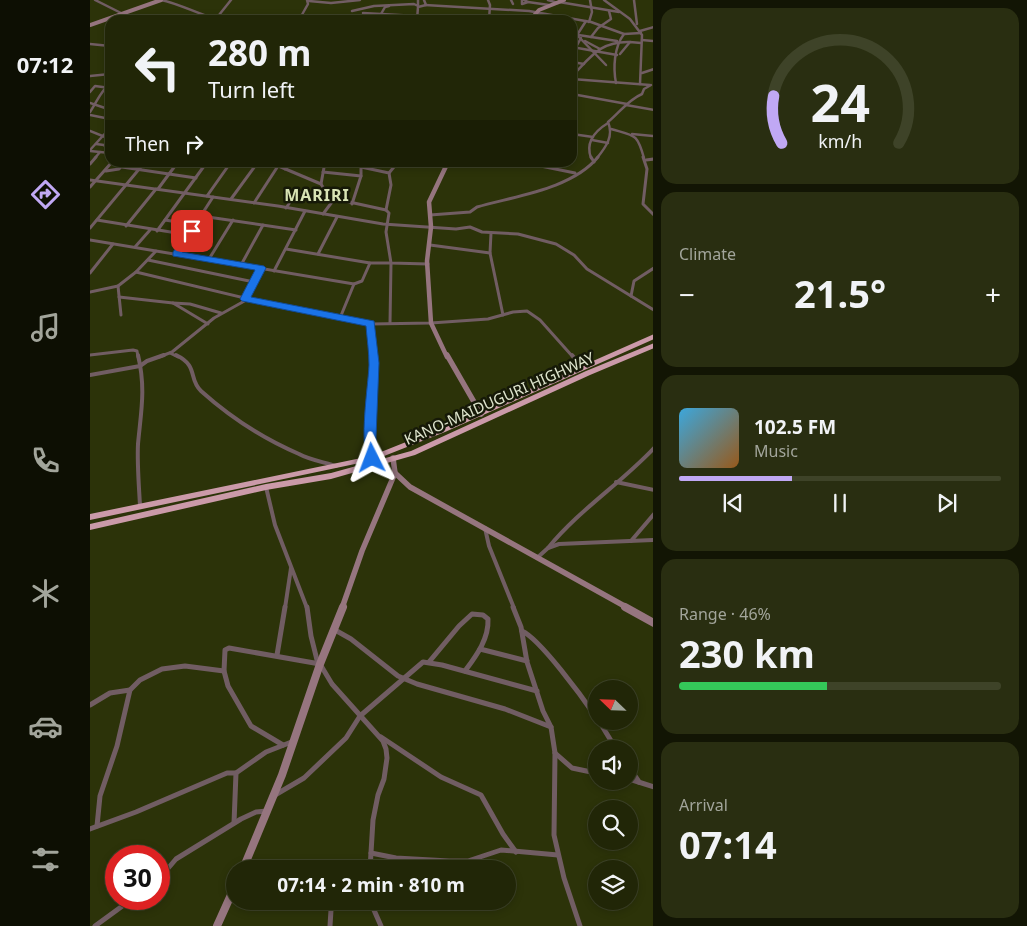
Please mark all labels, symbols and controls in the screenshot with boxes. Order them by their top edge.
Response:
text: 280 m [208,29,311,76]
icon: left [125,35,190,100]
text: 07:12 [17,49,73,79]
text: 24 [810,66,870,137]
text: Turn left [208,74,295,104]
text: km/h [818,129,862,153]
icon: right [180,130,208,158]
text: Then [125,131,170,157]
icon: directions [28,177,63,212]
district label: MARIRI [284,184,350,206]
pin [171,210,213,252]
icon: arrive [178,217,206,245]
text: Climate [679,243,736,265]
text: 21.5° [794,267,886,319]
text: − [679,275,695,313]
text: + [985,275,1001,313]
icon: music [28,310,63,345]
street label: KANO-MAIDUGURI HIGHWAY [401,347,598,449]
text: 102.5 FM [754,414,836,440]
position arrow [345,431,397,483]
text: Music [754,440,798,462]
icon: phone [28,443,63,478]
icon: previous [719,489,747,517]
icon: pause [826,489,854,517]
icon: next [933,489,961,517]
icon: climate [28,576,63,611]
text: Range · 46% [679,603,771,625]
text: 230 km [679,627,815,679]
north arrow [588,680,638,730]
map controls [588,680,638,910]
icon: car [28,709,63,744]
button: sound [588,740,638,790]
text: Arrival [679,794,728,816]
button: search [588,800,638,850]
text: 07:14 [679,818,777,870]
icon: filters [28,842,63,877]
speed limit sign: 30 [105,845,170,910]
button: layers [588,860,638,910]
text: 07:14 · 2 min · 810 m [277,872,465,898]

